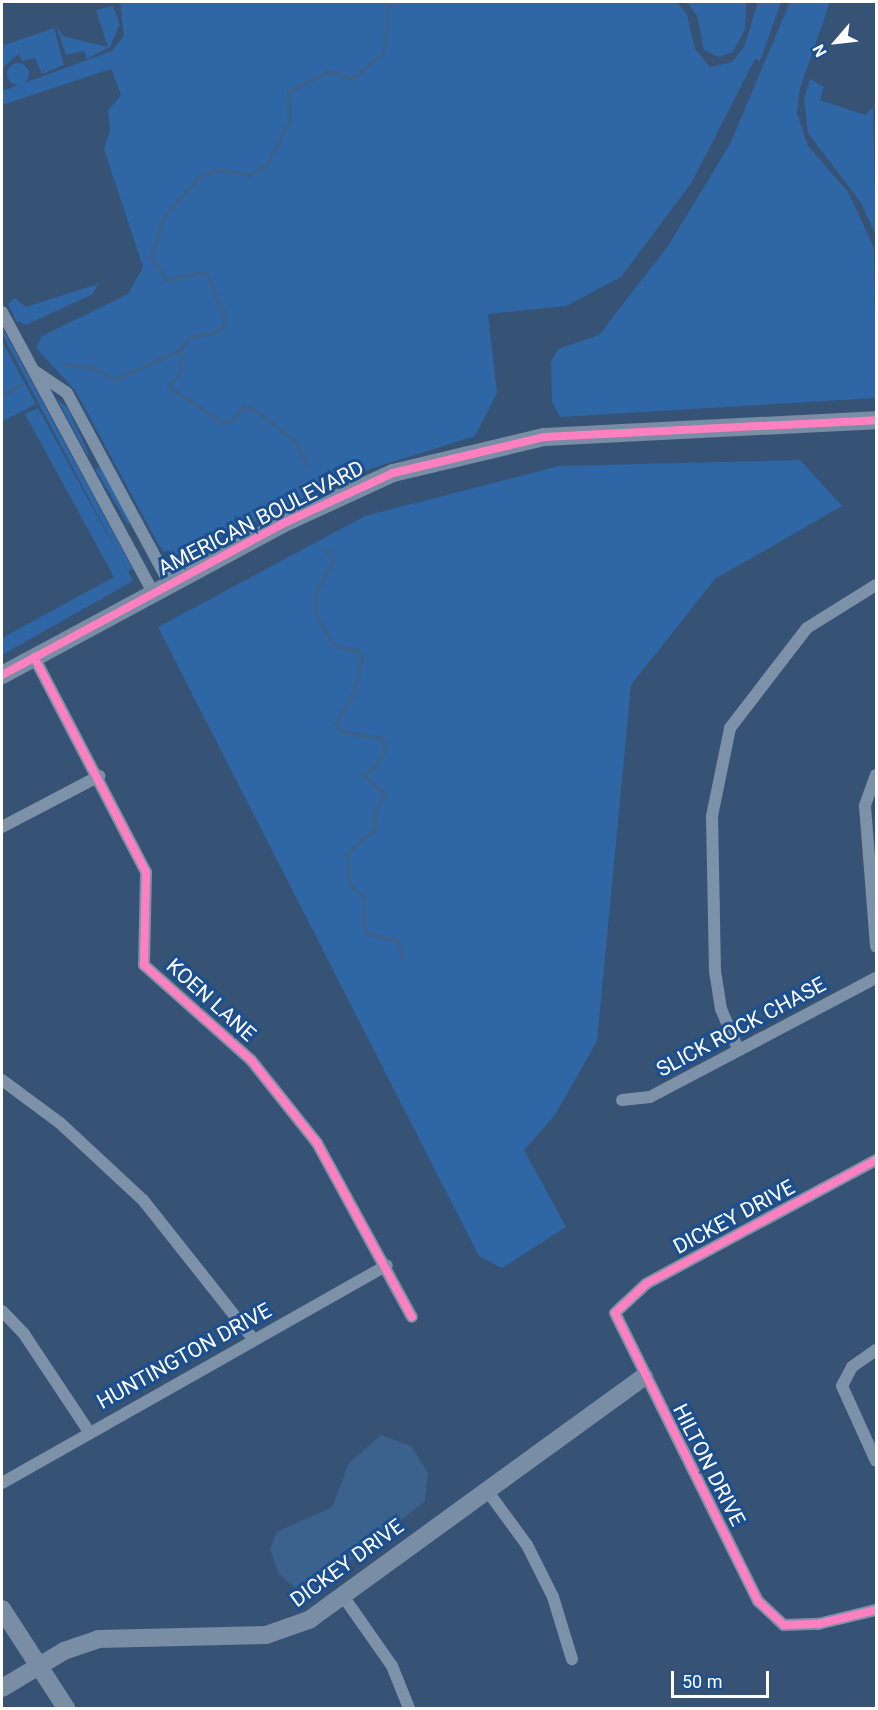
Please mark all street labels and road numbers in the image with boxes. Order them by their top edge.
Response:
street label: AMERICAN BOULEVARD [154,455,368,581]
street label: KOEN LANE [161,953,261,1047]
street label: SLICK ROCK CHASE [652,972,830,1082]
street label: DICKEY DRIVE [669,1174,799,1260]
street label: HUNTINGTON DRIVE [92,1298,276,1414]
street label: HILTON DRIVE [667,1400,751,1530]
street label: DICKEY DRIVE [285,1513,409,1613]

